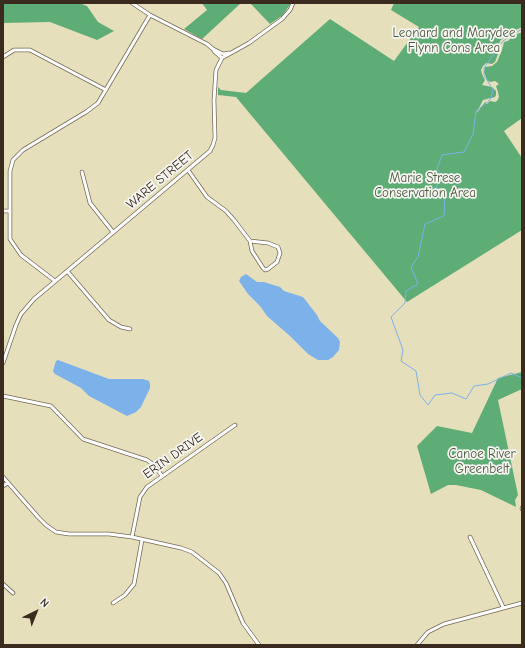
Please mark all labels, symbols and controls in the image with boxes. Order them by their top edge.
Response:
park label: Leonard and Marydee Flynn Cons Area [393,25,515,56]
street label: WARE STREET [123,148,197,212]
park label: Marie Strese Conservation Area [374,170,476,201]
street label: ERIN DRIVE [140,430,206,482]
park label: Canoe River Greenbelt [448,446,516,477]
north arrow [16,592,56,632]
text: N [37,596,52,610]

